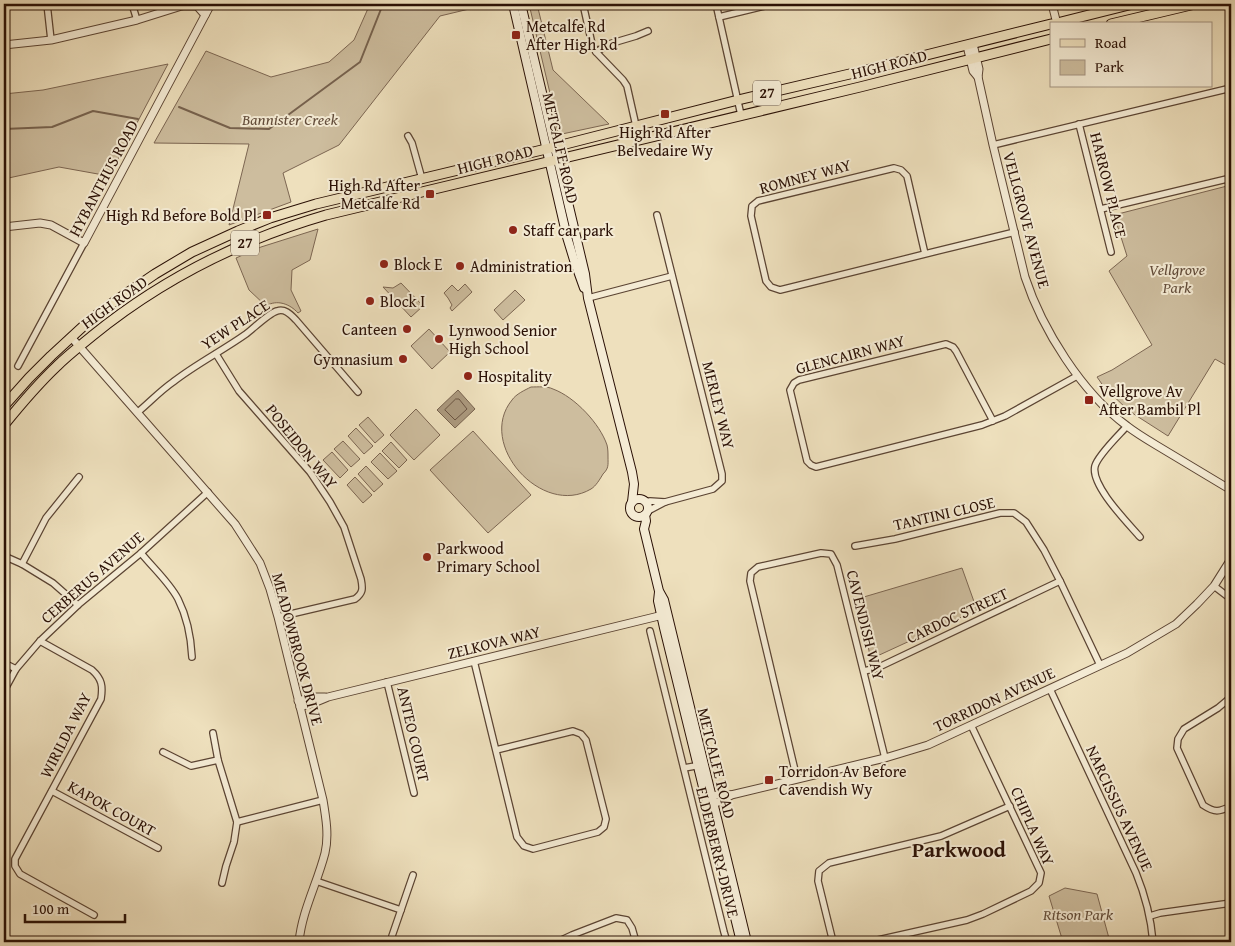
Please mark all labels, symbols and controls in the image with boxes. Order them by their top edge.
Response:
place label: Metcalfe Rd After High Rd [526,14,618,56]
legend [1050,22,1212,88]
marker: Metcalfe Rd After High Rd [510,29,522,41]
text: Road [1095,32,1126,53]
street label: HIGH ROAD [849,43,930,85]
text: Park [1095,56,1124,77]
road number: 27 [753,80,781,106]
street label: METCALFE ROAD [537,90,585,206]
park label: Bannister Creek [241,107,339,131]
marker: High Rd After Belvedaire Wy [659,108,671,120]
street label: HYBANTHUS ROAD [62,115,144,241]
place label: High Rd After Belvedaire Wy [617,120,713,162]
street label: HARROW PLACE [1084,130,1134,240]
street label: HIGH ROAD [455,138,536,180]
street label: VELLGROVE AVENUE [997,149,1057,291]
street label: ROMNEY WAY [756,152,854,200]
place label: High Rd After Metcalfe Rd [329,173,420,215]
marker: High Rd After Metcalfe Rd [424,188,436,200]
place label: High Rd Before Bold Pl [106,203,258,227]
marker: High Rd Before Bold Pl [261,209,273,221]
place label: Staff car park [523,218,614,242]
marker: Staff car park [507,224,519,236]
road number: 27 [231,230,259,256]
place label: Block E [394,252,442,276]
place label: Administration [470,254,573,278]
park label: Vellgrove Park [1149,257,1206,299]
marker: Block E [378,258,390,270]
marker: Administration [454,260,466,272]
street label: HIGH ROAD [76,269,152,334]
place label: Block I [380,289,425,313]
street label: YEW PLACE [196,293,274,355]
marker: Block I [364,295,376,307]
place label: Canteen [342,317,397,341]
place label: Lynwood Senior High School [449,318,557,360]
marker: Canteen [401,323,413,335]
street label: GLENCAIRN WAY [793,328,908,380]
marker: Lynwood Senior High School [433,333,445,345]
place label: Gymnasium [313,347,393,371]
marker: Gymnasium [397,353,409,365]
street label: MERLEY WAY [697,359,742,452]
place label: Hospitality [478,364,552,388]
marker: Hospitality [462,370,474,382]
place label: Vellgrove Av After Bambil Pl [1099,379,1201,421]
marker: Vellgrove Av After Bambil Pl [1083,394,1095,406]
street label: POSEIDON WAY [260,398,344,494]
street label: TANTINI CLOSE [891,490,997,536]
street label: CERBERUS AVENUE [35,525,149,629]
place label: Parkwood Primary School [437,536,540,578]
marker: Parkwood Primary School [421,551,433,563]
street label: CAVENDISH WAY [841,567,891,683]
street label: MEADOWBROOK DRIVE [266,570,330,728]
street label: CARDOC STREET [902,581,1012,649]
street label: ZELKOVA WAY [445,619,543,665]
street label: TORRIDON AVENUE [929,660,1059,738]
street label: ANTEO COURT [391,684,437,784]
street label: WIRILDA WAY [33,688,97,782]
street label: METCALFE ROAD [692,705,742,821]
street label: NARCISSUS AVENUE [1080,741,1160,875]
place label: Torridon Av Before Cavendish Wy [779,759,907,801]
street label: KAPOK COURT [64,774,160,842]
marker: Torridon Av Before Cavendish Wy [763,774,775,786]
street label: CHIPLA WAY [1005,783,1061,870]
street label: ELDERBERRY DRIVE [690,784,746,920]
district label: Parkwood [912,834,1006,865]
scale bar [25,891,125,923]
text: 100 m [32,898,70,919]
park label: Ritson Park [1042,902,1114,926]

